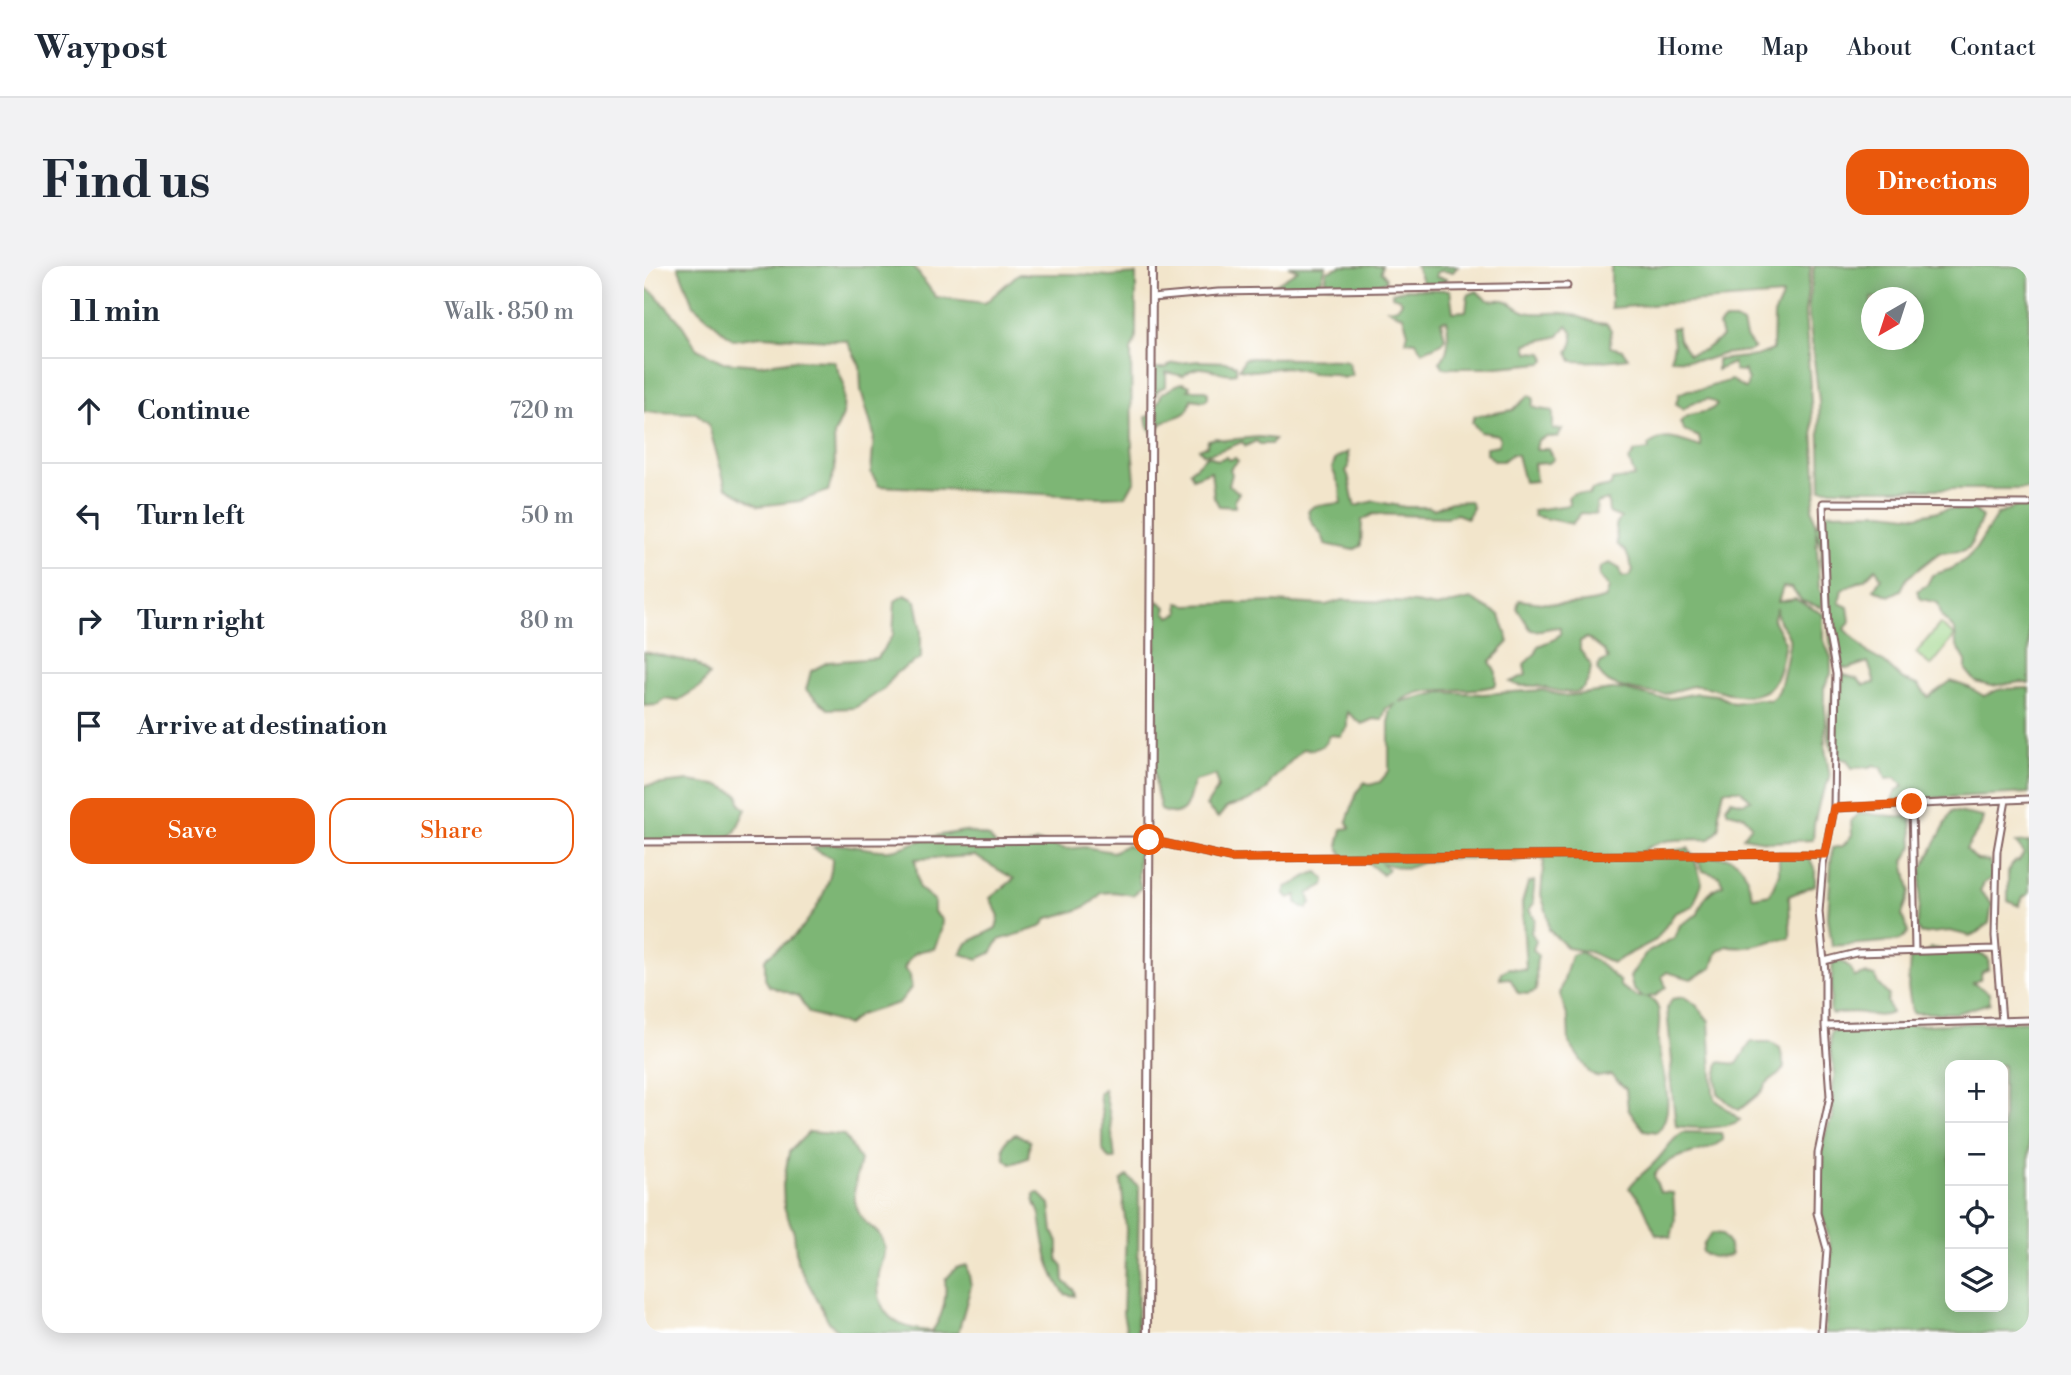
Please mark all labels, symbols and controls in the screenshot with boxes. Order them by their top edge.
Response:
text: Waypost [35,28,167,69]
text: Home [1658,33,1723,63]
text: Map [1761,33,1809,63]
text: About [1847,33,1912,63]
text: Contact [1950,33,2036,63]
button: Directions [1846,149,2029,215]
text: Find us [42,152,211,213]
north arrow [1861,287,1924,350]
text: 11 min [70,293,160,331]
text: Walk · 850 m [444,298,574,326]
icon: ahead [70,392,108,430]
text: Continue [137,395,250,427]
text: 720 m [509,397,574,425]
icon: left [70,497,108,535]
text: Turn left [137,500,245,532]
text: 50 m [521,502,574,530]
icon: right [70,602,108,640]
text: Turn right [137,605,265,637]
text: 80 m [520,607,574,635]
icon: arrive [70,707,108,745]
text: Arrive at destination [137,710,387,742]
route end [1896,788,1927,819]
button: Save [70,798,315,864]
button: Share [329,798,574,864]
route start [1133,824,1164,855]
map controls [1945,1060,2008,1312]
button: + [1945,1060,2008,1123]
button: − [1945,1123,2008,1186]
button: locate [1945,1186,2008,1249]
button: layers [1945,1249,2008,1312]

